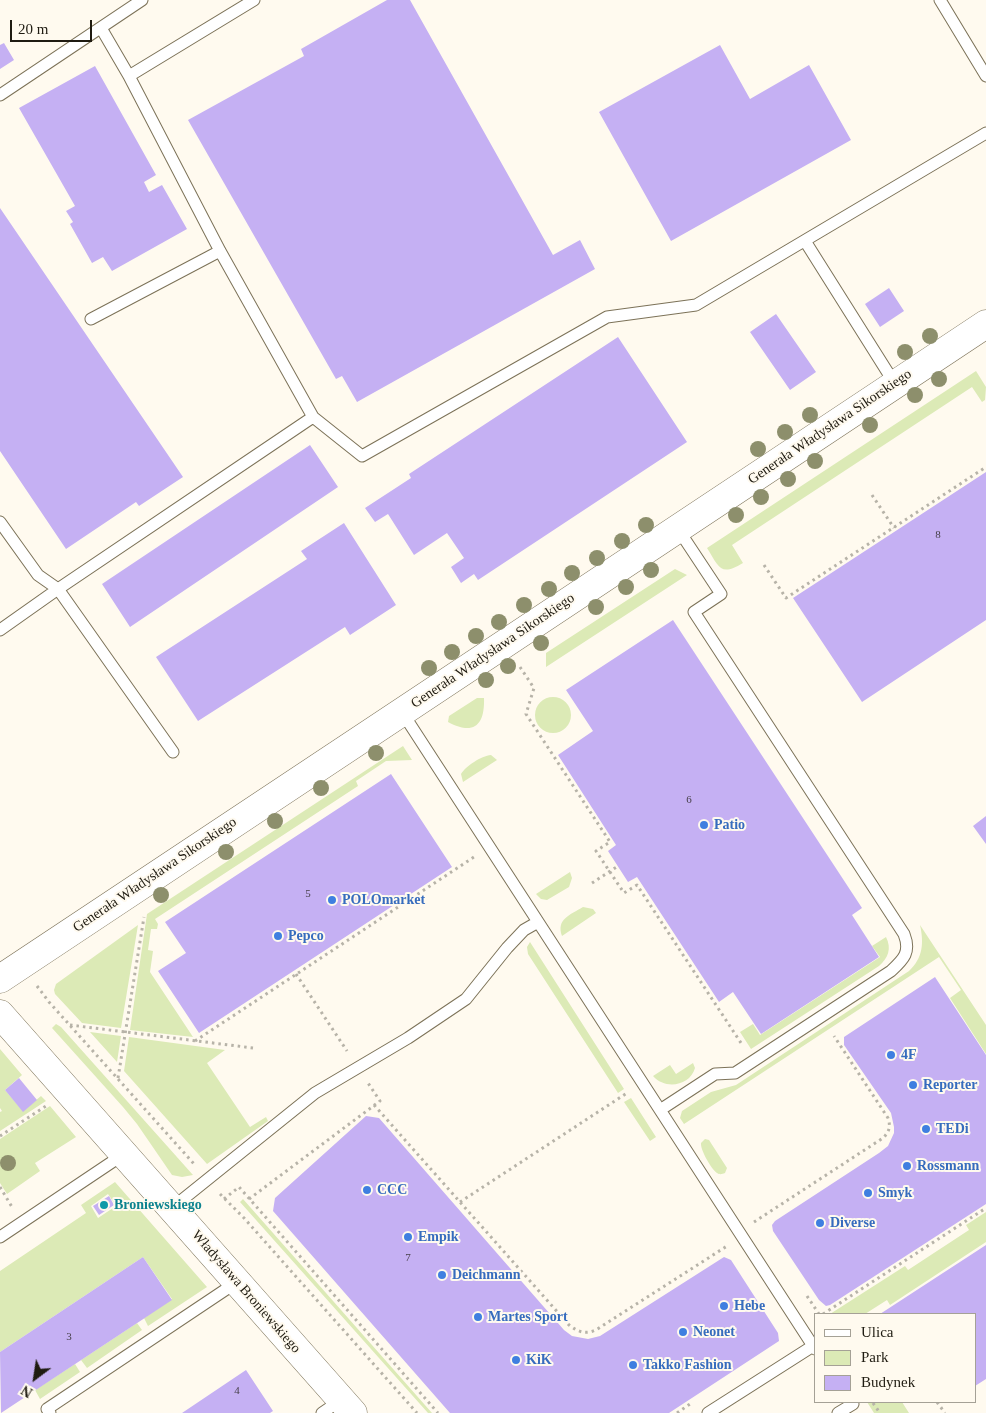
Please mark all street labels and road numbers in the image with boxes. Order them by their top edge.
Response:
street label: Generała Władysława Sikorskiego [745,366,915,488]
street label: Generała Władysława Sikorskiego [408,590,578,712]
street label: Generała Władysława Sikorskiego [70,814,240,936]
street label: Władysława Broniewskiego [188,1227,304,1357]

